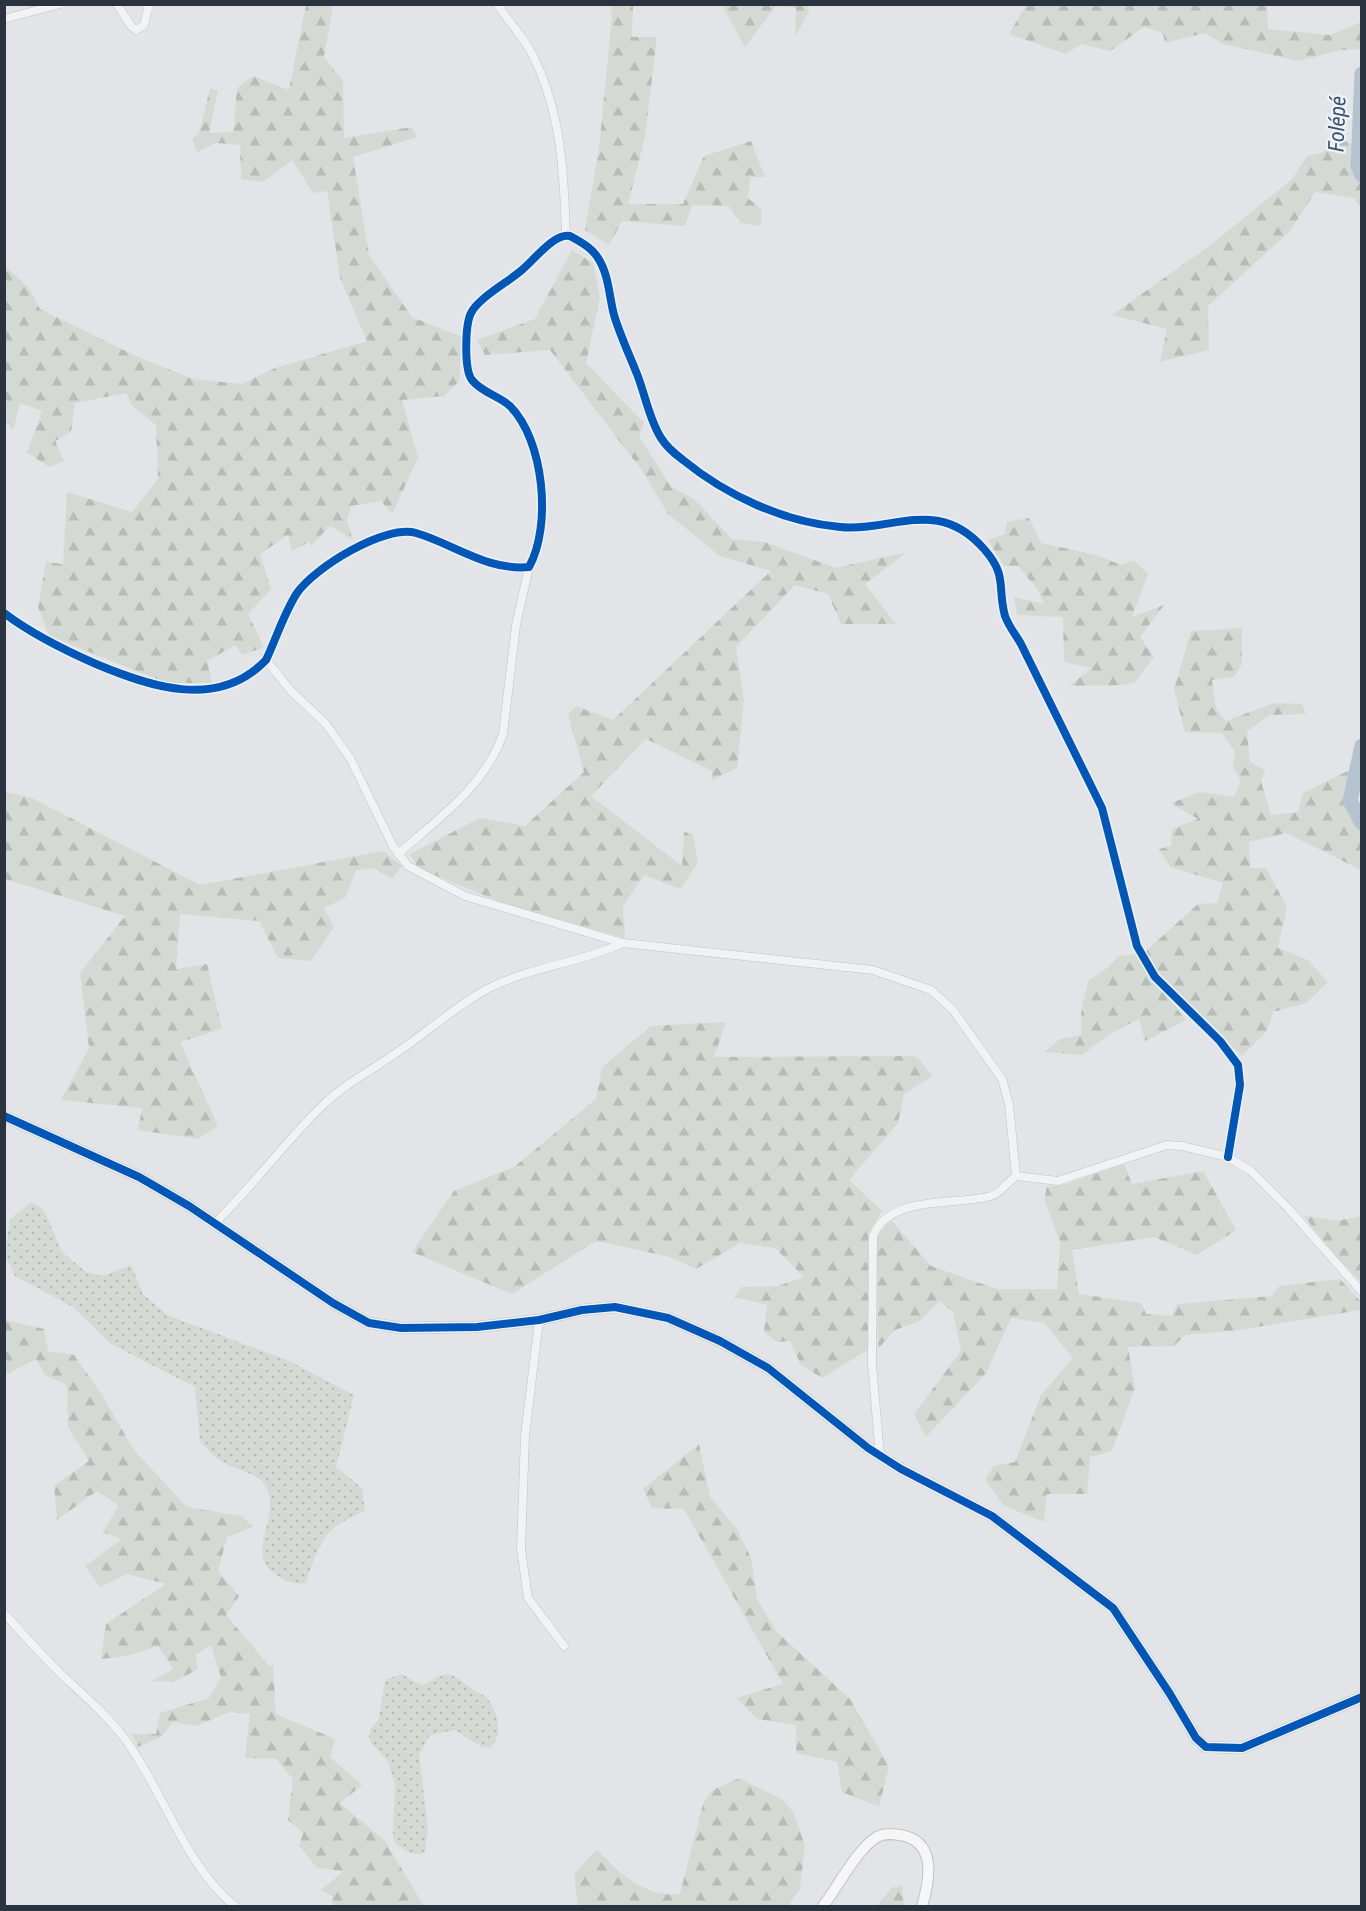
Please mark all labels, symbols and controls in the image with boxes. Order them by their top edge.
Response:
water label: Folépé [1324,94,1351,153]

